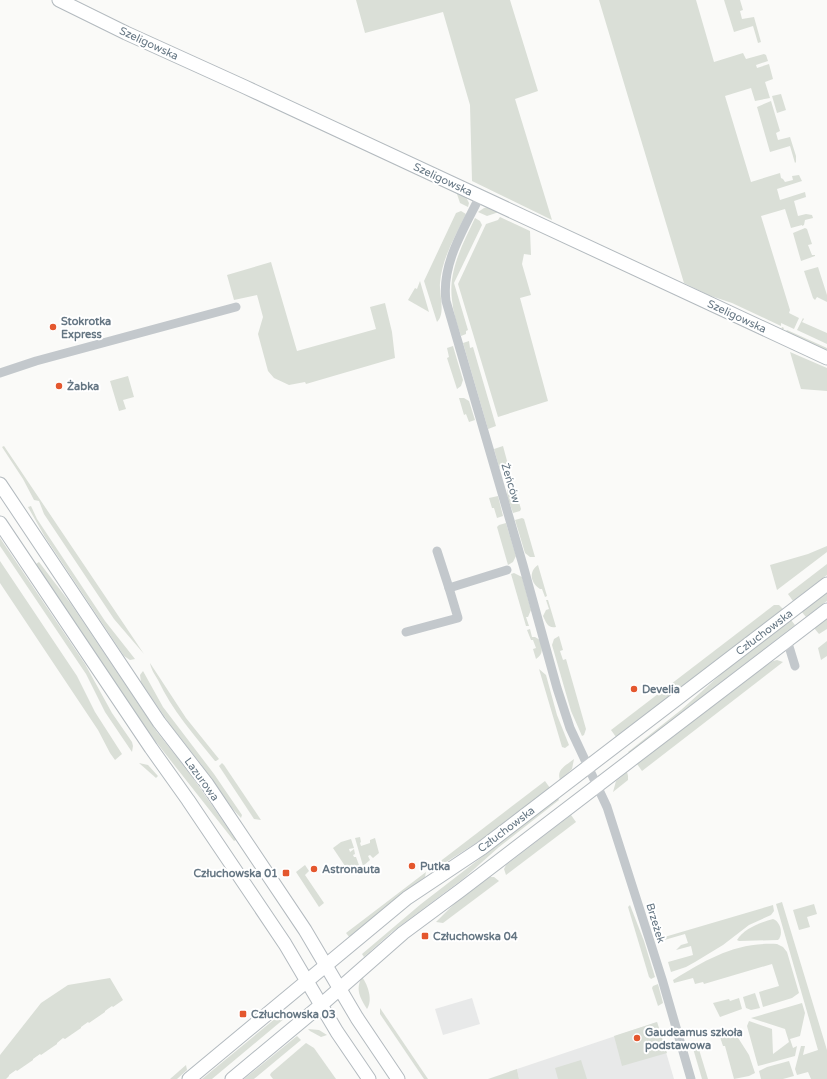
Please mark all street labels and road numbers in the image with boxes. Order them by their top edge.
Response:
street label: Szeligowska [117,24,180,63]
street label: Szeligowska [411,160,474,199]
street label: Szeligowska [705,297,768,336]
street label: Żeńców [498,462,523,505]
street label: Człuchowska [733,607,795,658]
street label: Lazurowa [182,755,222,803]
street label: Człuchowska [475,804,537,855]
street label: Brzeżek [643,902,668,945]

